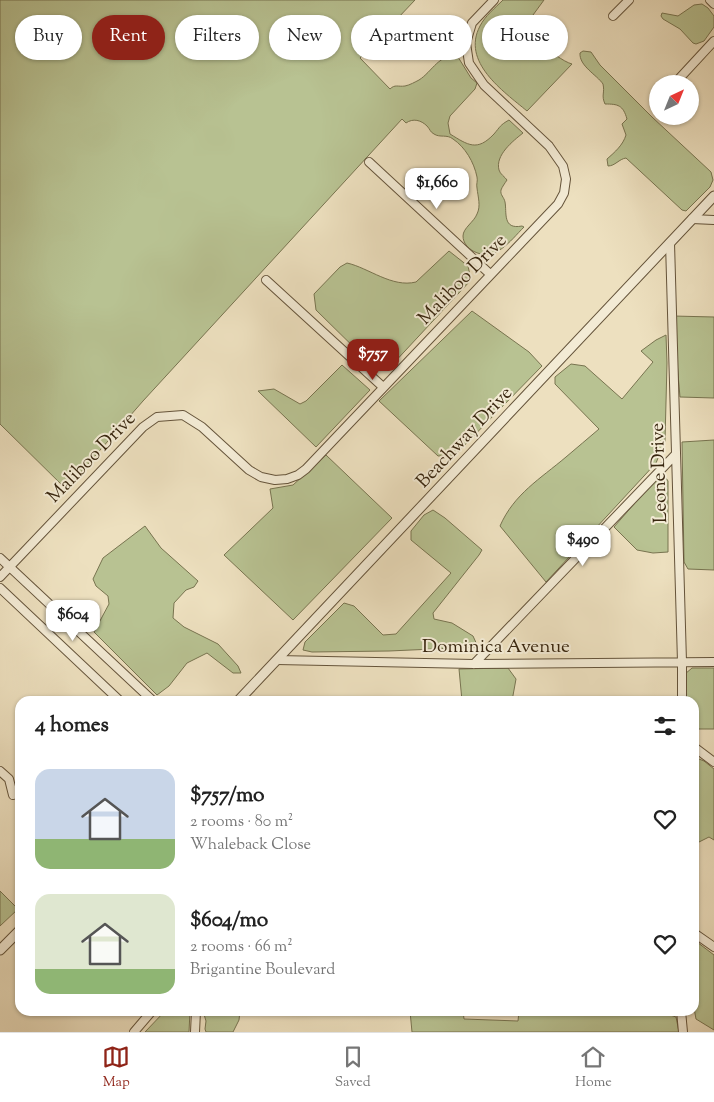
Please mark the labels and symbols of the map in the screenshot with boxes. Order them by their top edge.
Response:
north arrow [649,75,699,125]
pin: $1,660 [396,168,478,210]
street label: Maliboo Drive [412,228,514,332]
pin: $757 [343,338,403,381]
street label: Beachway Drive [411,381,520,495]
street label: Maliboo Drive [41,406,143,510]
street label: Leone Drive [645,422,675,524]
pin: $490 [553,524,613,567]
pin: $604 [43,600,103,642]
street label: Dominica Avenue [422,634,570,661]

